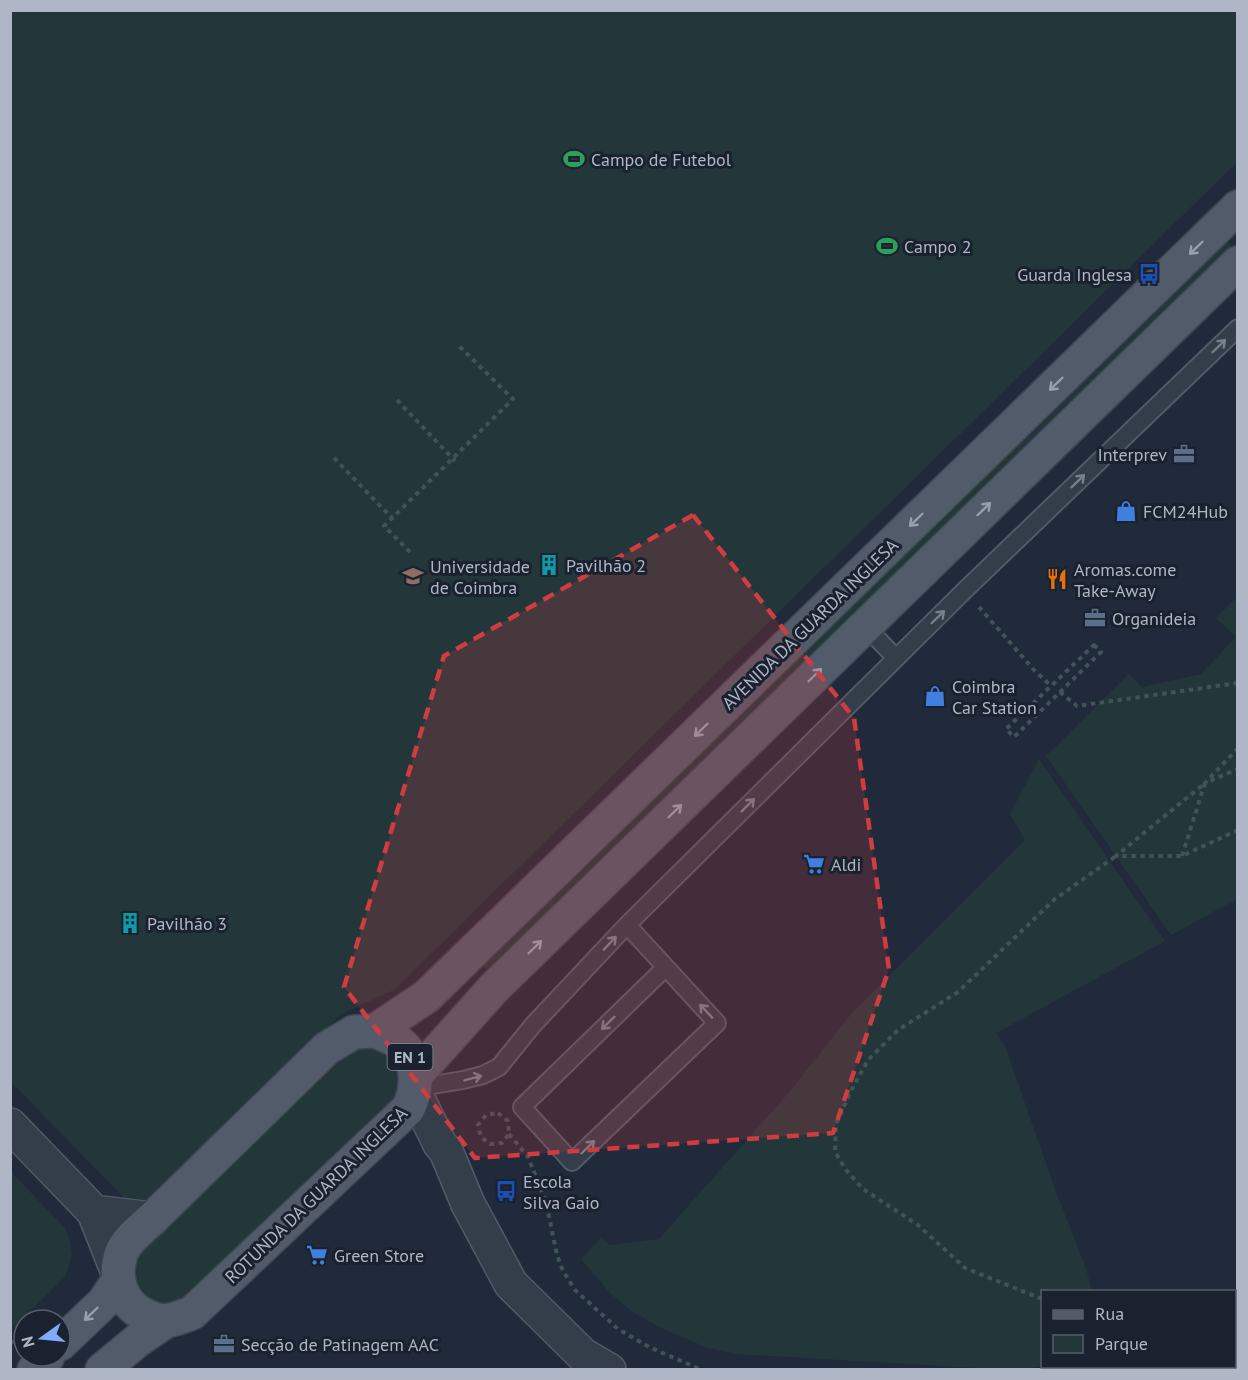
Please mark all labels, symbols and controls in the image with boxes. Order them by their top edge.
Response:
sports icon: Campo de Futebol [562,147,586,171]
place label: Campo de Futebol [591,148,732,171]
sports icon: Campo 2 [875,234,899,258]
place label: Campo 2 [904,235,972,258]
one-way arrow [1188,241,1203,255]
bus stop icon: Guarda Inglesa [1137,262,1161,286]
place label: Guarda Inglesa [1017,263,1132,286]
one-way arrow [1211,339,1226,353]
one-way arrow [1049,377,1064,391]
office icon: Interprev [1172,442,1196,466]
place label: Interprev [1097,443,1167,466]
one-way arrow [1071,474,1086,489]
shop icon: FCM24Hub [1114,499,1138,523]
place label: FCM24Hub [1143,500,1228,523]
one-way arrow [977,502,992,517]
one-way arrow [909,513,924,528]
street label: AVENIDA DA GUARDA INGLESA [717,533,903,714]
building icon: Pavilhão 2 [537,553,561,577]
place label: Pavilhão 2 [566,554,646,577]
place label: Universidade de Coimbra [430,555,530,599]
place label: Aromas.come Take-Away [1074,558,1176,602]
school or university icon: Universidade de Coimbra [401,564,425,588]
restaurant icon: Aromas.come Take-Away [1045,567,1069,591]
office icon: Organideia [1083,606,1107,630]
place label: Organideia [1112,607,1196,630]
one-way arrow [931,610,946,624]
one-way arrow [807,667,822,682]
place label: Coimbra Car Station [952,675,1037,719]
shop icon: Coimbra Car Station [923,684,947,708]
one-way arrow [694,722,709,737]
one-way arrow [740,798,755,812]
one-way arrow [667,803,682,818]
supermarket icon: Aldi [802,852,826,876]
place label: Aldi [831,853,861,876]
building icon: Pavilhão 3 [118,911,142,935]
place label: Pavilhão 3 [147,912,227,935]
one-way arrow [603,935,617,950]
one-way arrow [528,940,543,954]
one-way arrow [699,1004,713,1019]
one-way arrow [601,1016,616,1030]
road number: EN 1 [388,1044,432,1070]
one-way arrow [463,1072,482,1083]
street label: ROTUNDA DA GUARDA INGLESA [220,1102,412,1288]
one-way arrow [580,1140,595,1154]
place label: Escola Silva Gaio [523,1170,599,1214]
bus stop icon: Escola Silva Gaio [494,1179,518,1203]
supermarket icon: Green Store [305,1243,329,1267]
place label: Green Store [334,1244,424,1267]
legend [1041,1290,1236,1368]
text: Rua [1095,1302,1124,1325]
one-way arrow [83,1307,98,1322]
north arrow [12,1308,72,1368]
office icon: Secção de Patinagem AAC [212,1332,236,1356]
text: Parque [1095,1332,1148,1355]
place label: Secção de Patinagem AAC [241,1333,439,1356]
text: N [16,1334,39,1350]

